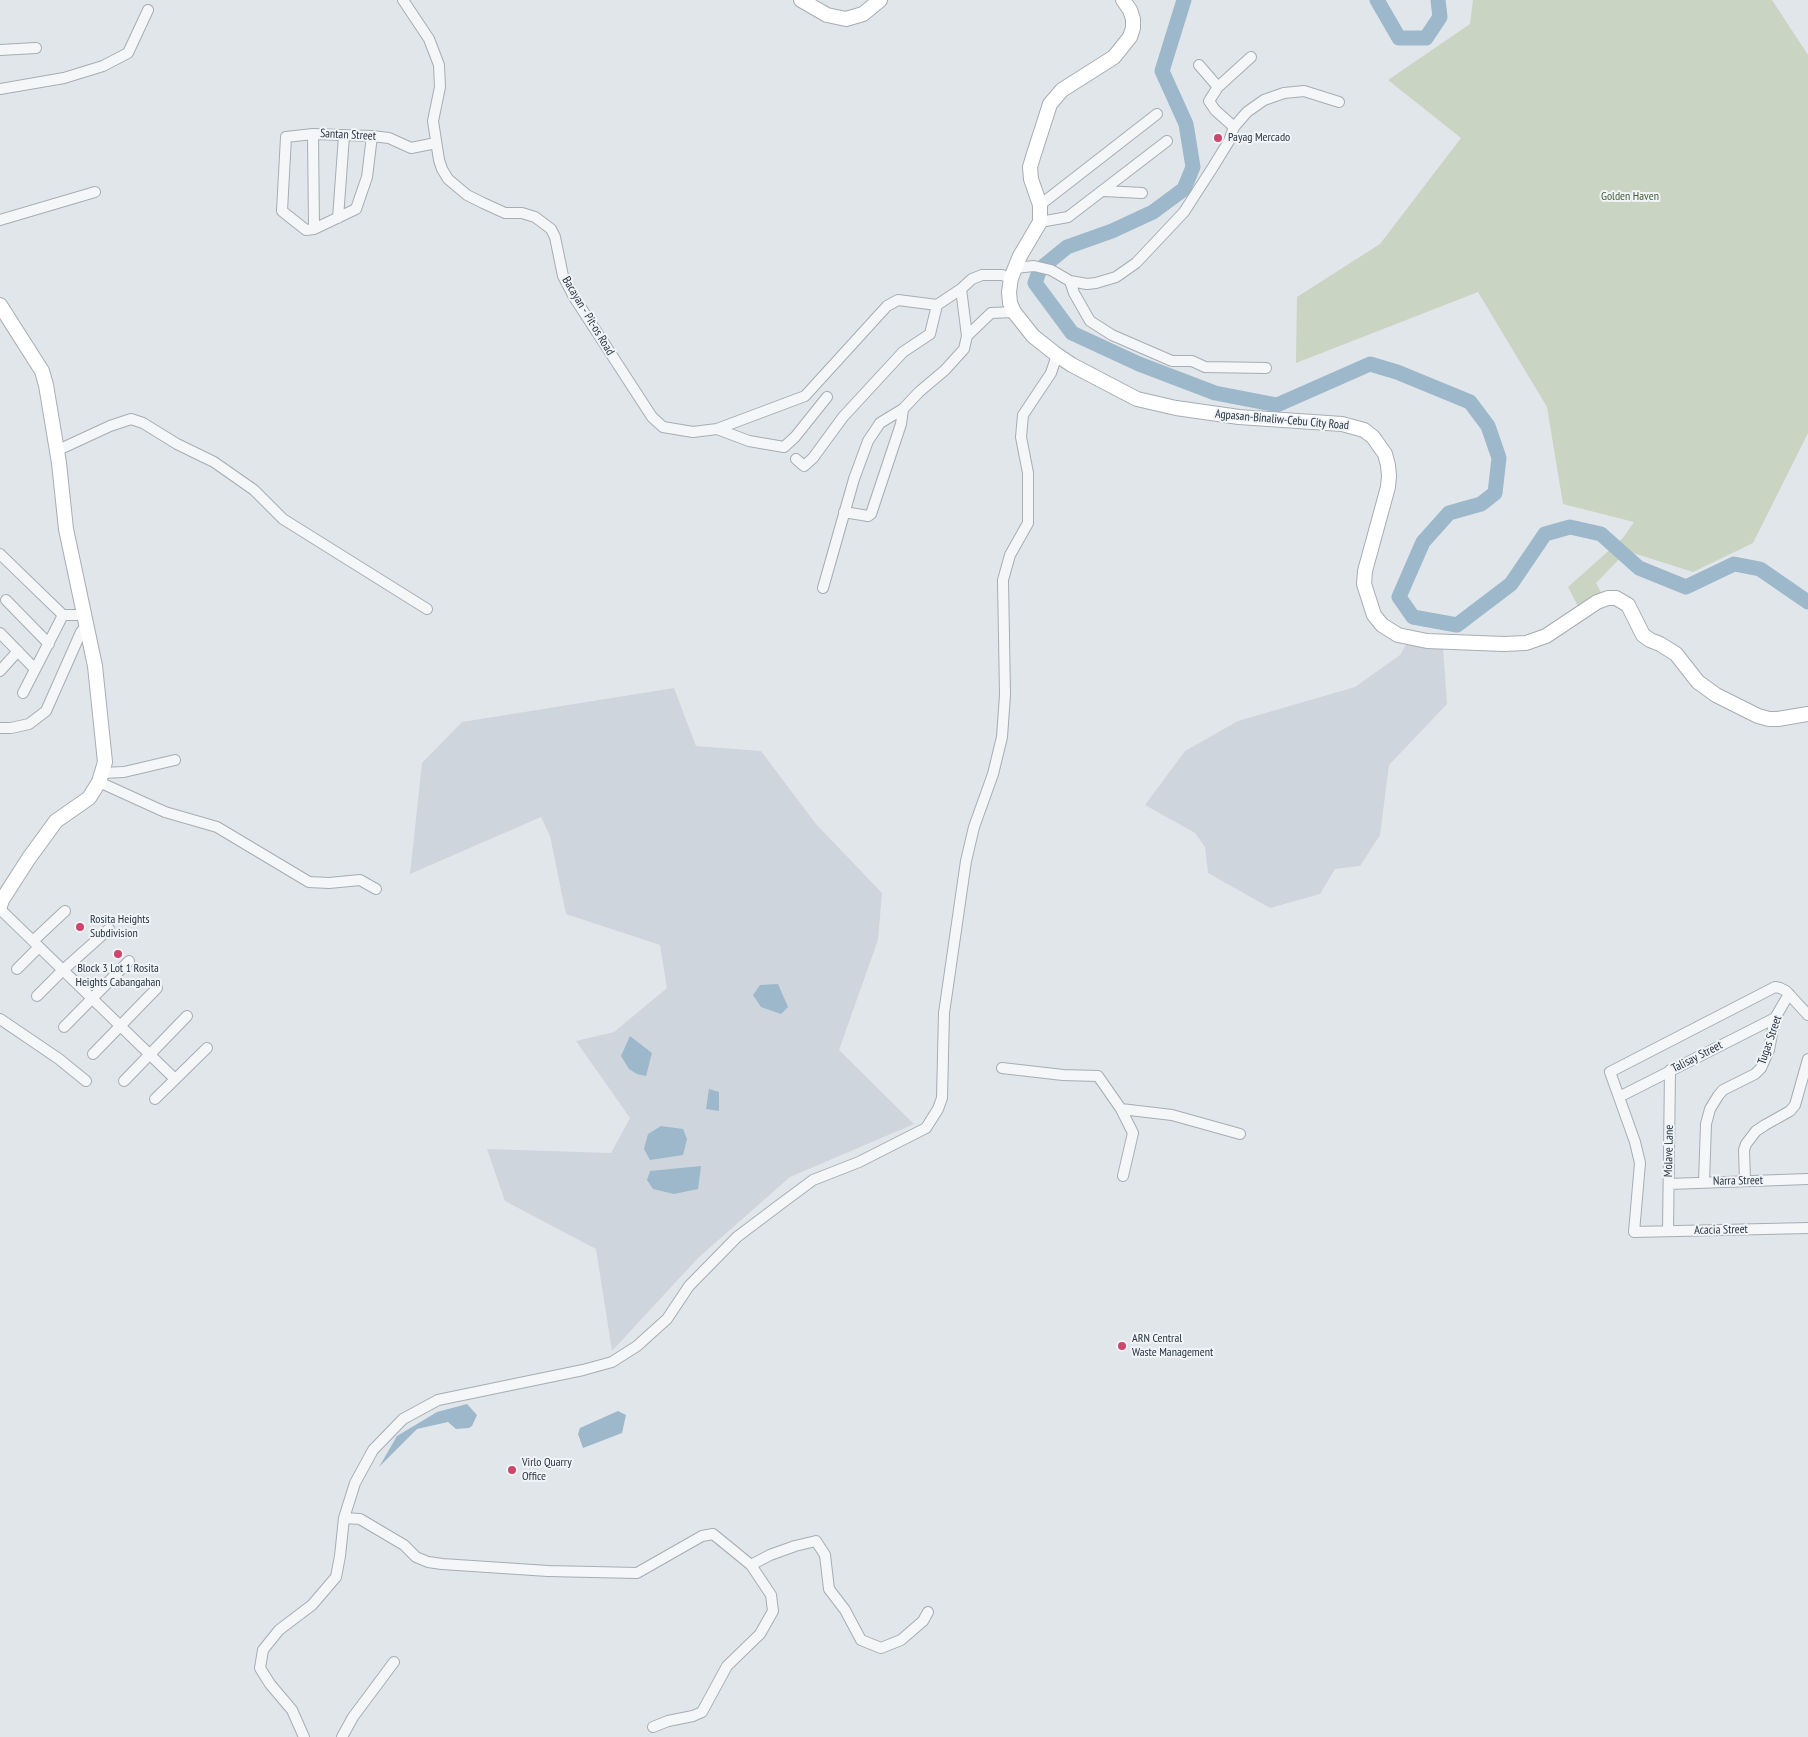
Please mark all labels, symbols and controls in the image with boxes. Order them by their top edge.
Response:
street label: Santan Street [320,126,376,144]
place label: Payag Mercado [1228,131,1290,145]
marker: Payag Mercado [1212,132,1224,144]
park label: Golden Haven [1601,190,1659,204]
street label: Bacayan - Pit-os Road [559,274,617,358]
street label: Agpasan-Binaliw-Cebu City Road [1214,407,1350,433]
place label: Rosita Heights Subdivision [90,913,150,941]
marker: Rosita Heights Subdivision [74,921,86,933]
marker: Block 3 Lot 1 Rosita Heights Cabangahan [112,948,124,960]
place label: Block 3 Lot 1 Rosita Heights Cabangahan [75,962,161,990]
street label: Tugas Street [1755,1014,1785,1066]
street label: Talisay Street [1669,1038,1725,1076]
street label: Molave Lane [1661,1125,1677,1177]
street label: Narra Street [1713,1173,1763,1189]
street label: Acacia Street [1694,1222,1748,1238]
place label: ARN Central Waste Management [1132,1332,1213,1360]
marker: ARN Central Waste Management [1116,1340,1128,1352]
place label: Virlo Quarry Office [522,1456,572,1484]
marker: Virlo Quarry Office [506,1464,518,1476]

